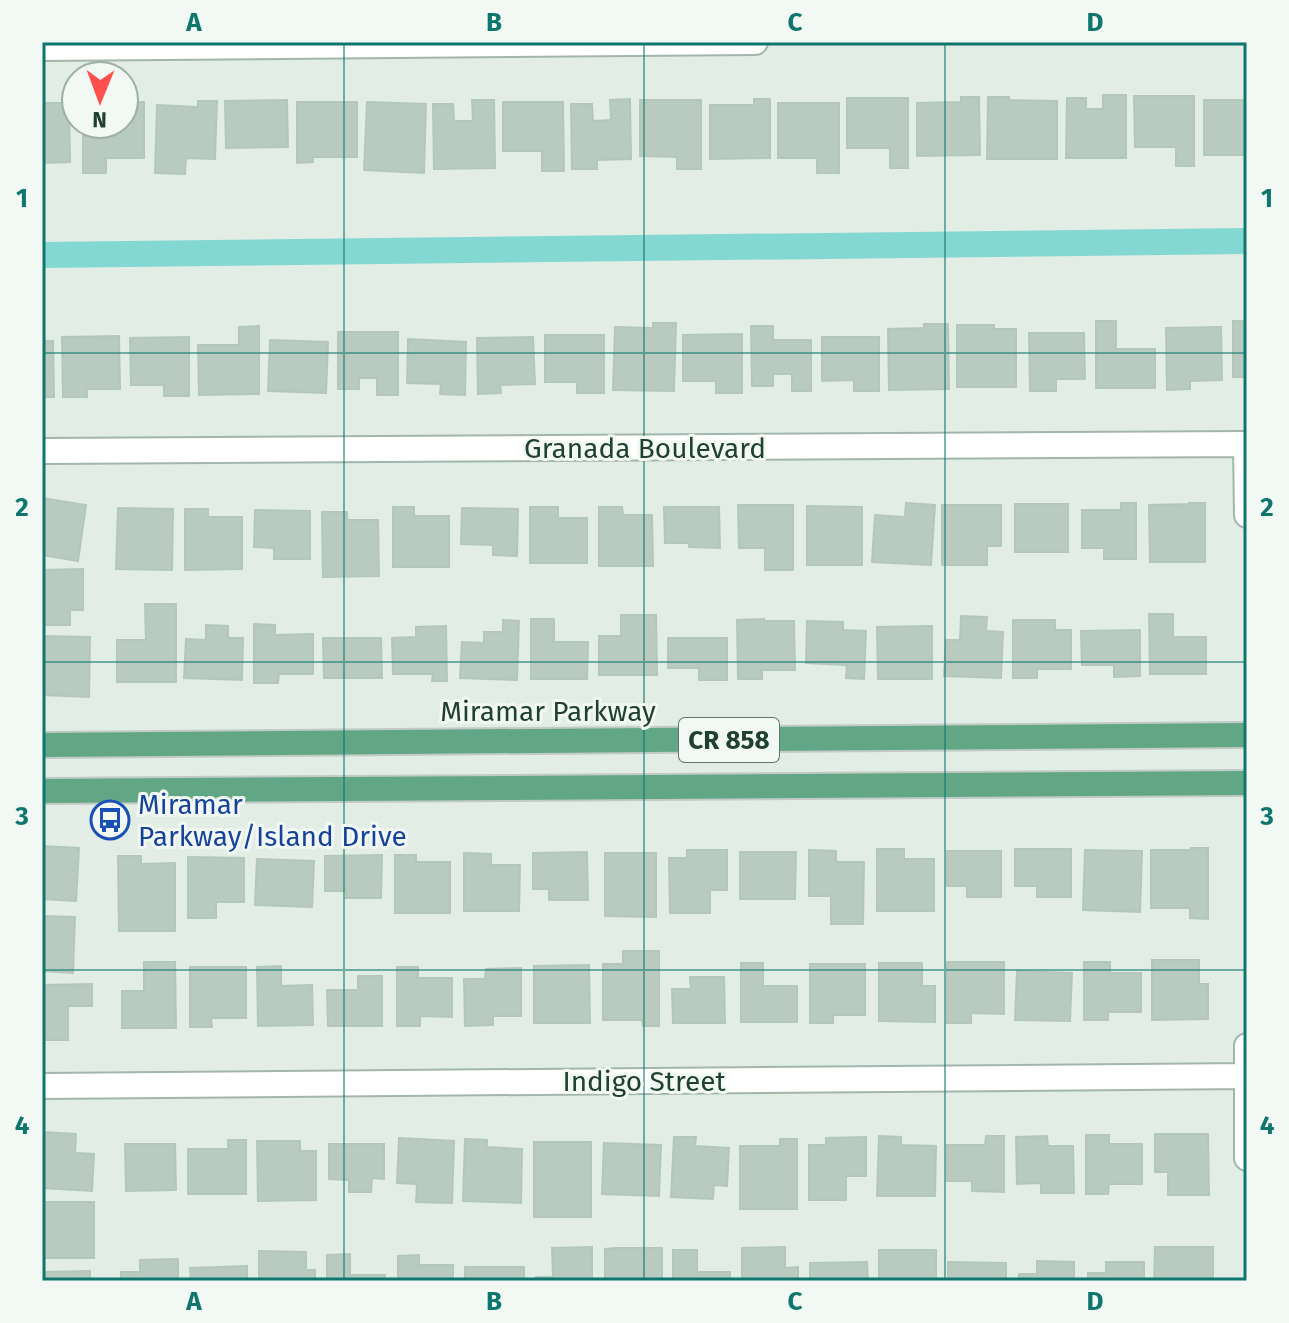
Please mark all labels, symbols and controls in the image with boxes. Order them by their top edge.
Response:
text: A [185,7,202,38]
text: B [486,7,502,38]
text: C [788,7,803,38]
text: D [1087,7,1104,38]
north arrow [60,60,140,140]
text: N [92,106,107,133]
text: 1 [16,183,28,214]
text: 1 [1261,183,1273,214]
street label: Granada Boulevard [524,432,766,465]
text: 2 [15,492,29,523]
text: 2 [1260,492,1274,523]
street label: Miramar Parkway [440,695,656,728]
road number: CR 858 [679,718,779,762]
place label: Miramar Parkway/Island Drive [138,788,407,853]
bus stop icon: Miramar Parkway/Island Drive [89,799,131,841]
text: 3 [14,801,29,832]
text: 3 [1259,801,1274,832]
street label: Indigo Street [562,1065,726,1098]
text: 4 [15,1110,30,1141]
text: 4 [1260,1110,1275,1141]
text: A [185,1286,202,1317]
text: B [486,1286,502,1317]
text: C [788,1286,803,1317]
text: D [1087,1286,1104,1317]

